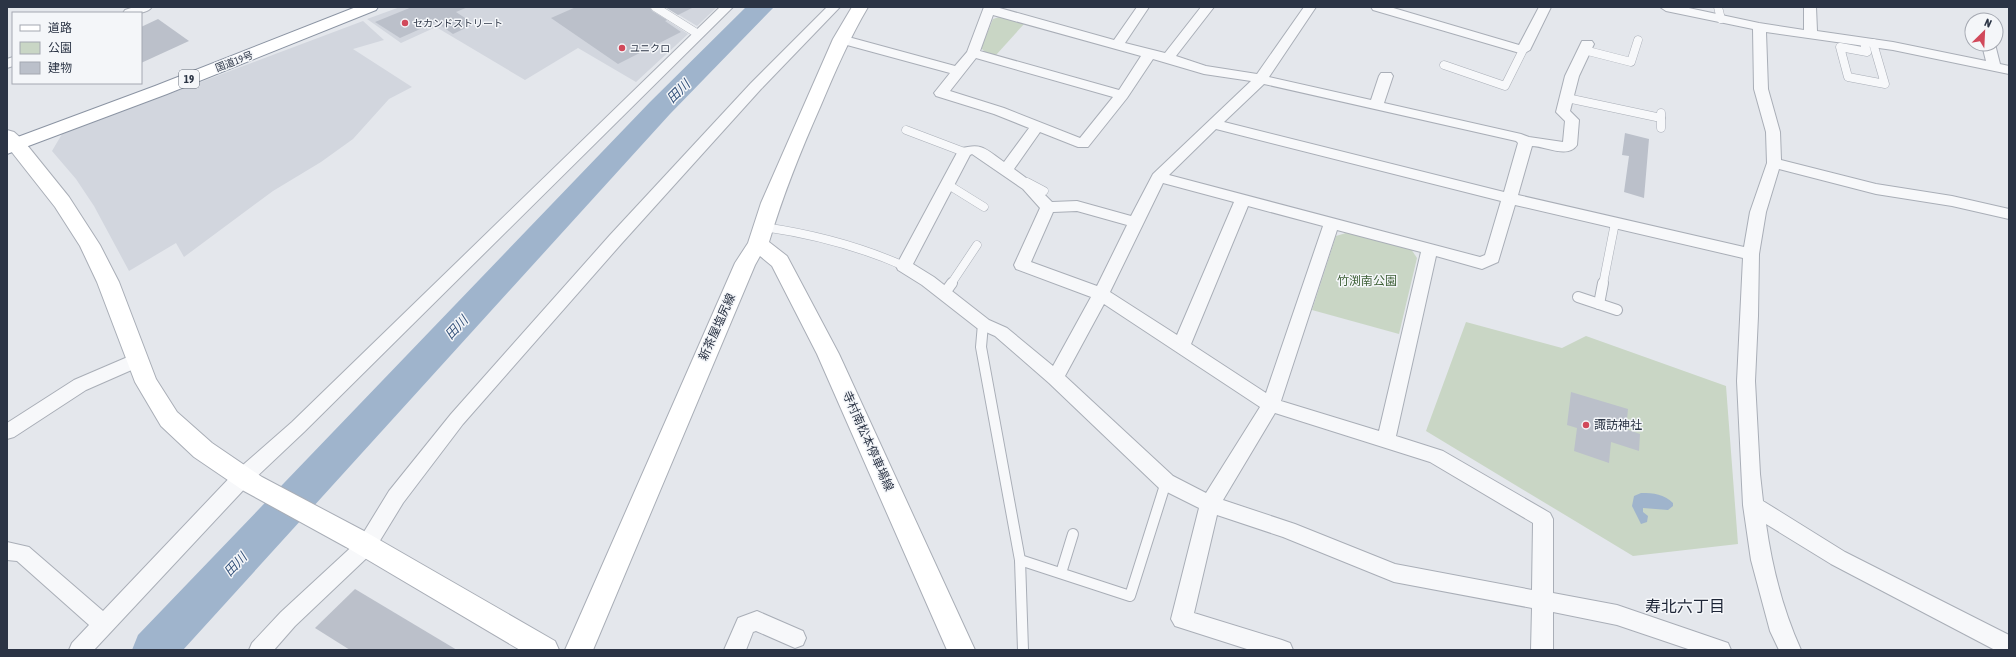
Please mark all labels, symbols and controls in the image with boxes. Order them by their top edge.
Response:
legend [12,12,142,84]
north arrow [1964,12,2004,52]
text: N [1983,16,1993,30]
marker: セカンドストリート [400,18,410,28]
place label: セカンドストリート [413,18,503,29]
text: 道路 [48,21,72,35]
text: 公園 [48,41,72,55]
marker: ユニクロ [617,43,627,53]
place label: ユニクロ [630,43,670,54]
street label: 国道19号 [214,49,255,74]
text: 建物 [48,61,72,75]
road number: 19 [179,70,199,88]
water label: 田川 [664,75,694,106]
park label: 竹渕南公園 [1337,274,1397,288]
street label: 新茶屋塩尻線 [696,291,738,363]
water label: 田川 [442,311,472,342]
street label: 寺村南松本停車場線 [840,389,896,493]
place label: 諏訪神社 [1594,418,1642,432]
marker: 諏訪神社 [1581,420,1591,430]
water label: 田川 [221,548,251,579]
district label: 寿北六丁目 [1645,597,1725,615]

